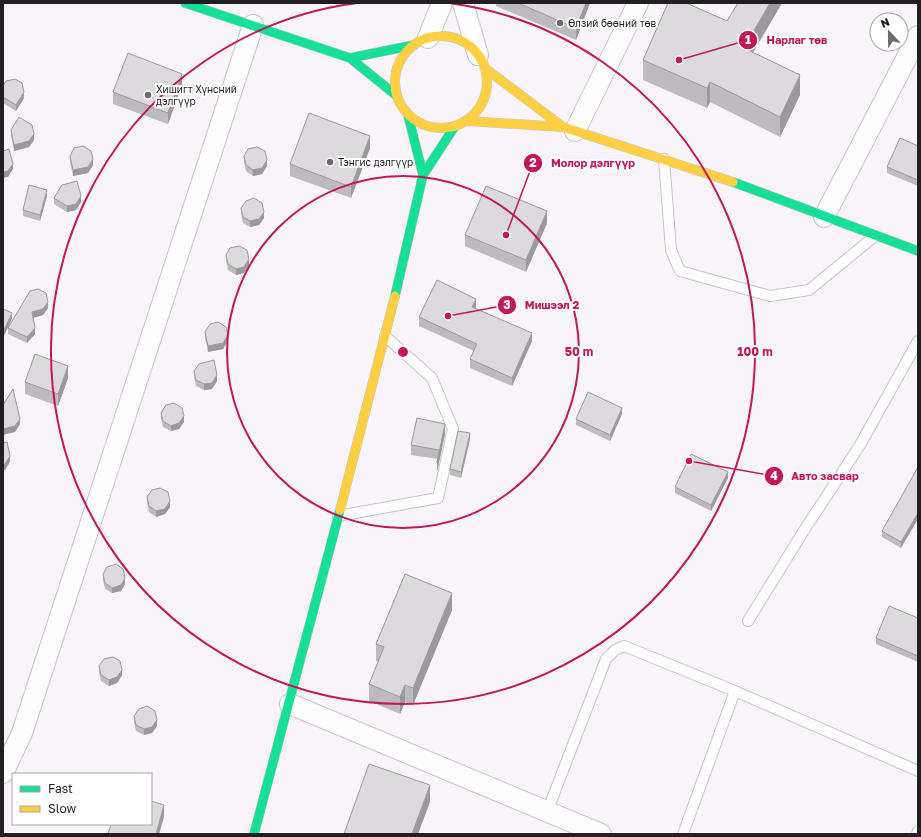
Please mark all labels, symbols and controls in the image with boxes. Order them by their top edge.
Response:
north arrow [869,12,909,52]
text: N [879,15,891,30]
place label: Өлзий бөөний төв [568,17,656,29]
marker: Өлзий бөөний төв [555,18,565,28]
callout: Нарлаг төв [738,28,835,51]
text: 1 [745,32,751,47]
text: Нарлаг төв [767,33,828,46]
place label: Хишигт Хүнсний дэлгүүр [156,83,237,108]
marker: Хишигт Хүнсний дэлгүүр [143,90,153,100]
callout: Молор дэлгүүр [523,152,643,175]
text: 2 [529,155,537,170]
place label: Тэнгис дэлгүүр [338,156,413,169]
text: Молор дэлгүүр [551,156,635,170]
marker: Тэнгис дэлгүүр [325,157,335,167]
callout: Мишээл 2 [497,293,587,316]
text: 3 [503,297,511,312]
text: Мишээл 2 [525,298,579,311]
text: 50 m [565,344,593,359]
text: 100 m [737,344,773,359]
centre of rings [396,345,410,359]
callout: Авто засвар [764,465,867,488]
text: 4 [770,468,778,483]
text: Авто засвар [791,469,859,482]
legend [12,773,152,825]
text: Fast [48,781,73,796]
text: Slow [48,801,76,816]

